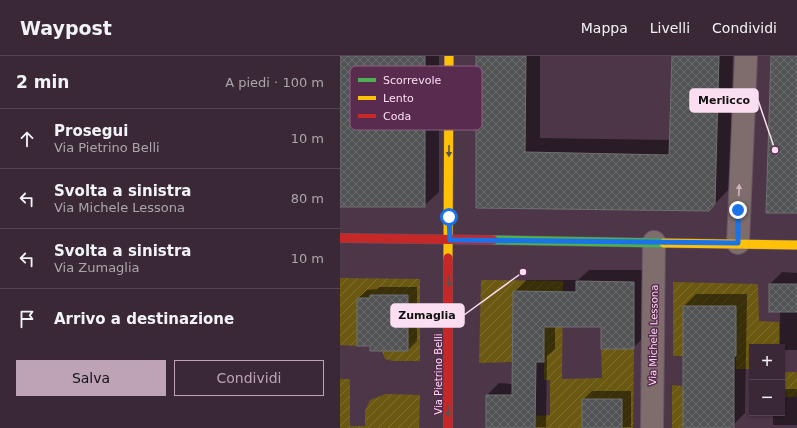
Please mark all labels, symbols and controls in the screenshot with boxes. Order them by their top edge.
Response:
text: Waypost [20,17,112,39]
text: Mappa [581,20,628,36]
text: Livelli [650,20,690,36]
text: Condividi [712,20,777,36]
legend [350,66,482,130]
text: 2 min [16,72,69,92]
text: Scorrevole [383,74,441,87]
text: A piedi · 100 m [225,75,324,90]
callout: Merlicco [690,89,758,112]
text: Lento [383,92,414,105]
text: Merlicco [698,94,750,107]
text: Coda [383,110,411,123]
text: Prosegui [54,122,128,140]
icon: ahead [16,128,38,150]
text: 10 m [291,131,324,146]
text: Via Pietrino Belli [54,140,160,155]
one-way arrow [446,145,452,158]
text: Svolta a sinistra [54,182,191,200]
one-way arrow [736,184,743,196]
icon: left [16,188,38,210]
text: 80 m [291,191,324,206]
text: Via Michele Lessona [54,200,185,215]
route end [729,201,747,219]
route start [440,208,458,226]
text: Svolta a sinistra [54,242,191,260]
icon: left [16,248,38,270]
text: 10 m [291,251,324,266]
text: Via Zumaglia [54,260,140,275]
one-way arrow [446,275,452,288]
street label: Via Michele Lessona [647,285,660,385]
callout: Zumaglia [391,304,464,327]
icon: arrive [16,308,38,330]
text: Zumaglia [398,309,456,322]
text: Arrivo a destinazione [54,310,234,328]
street label: Via Pietrino Belli [433,333,444,415]
map controls [749,344,785,416]
button: + [749,344,785,380]
button: Salva [16,360,166,396]
button: Condividi [174,360,324,396]
button: − [749,380,785,416]
one-way arrow [445,405,451,418]

